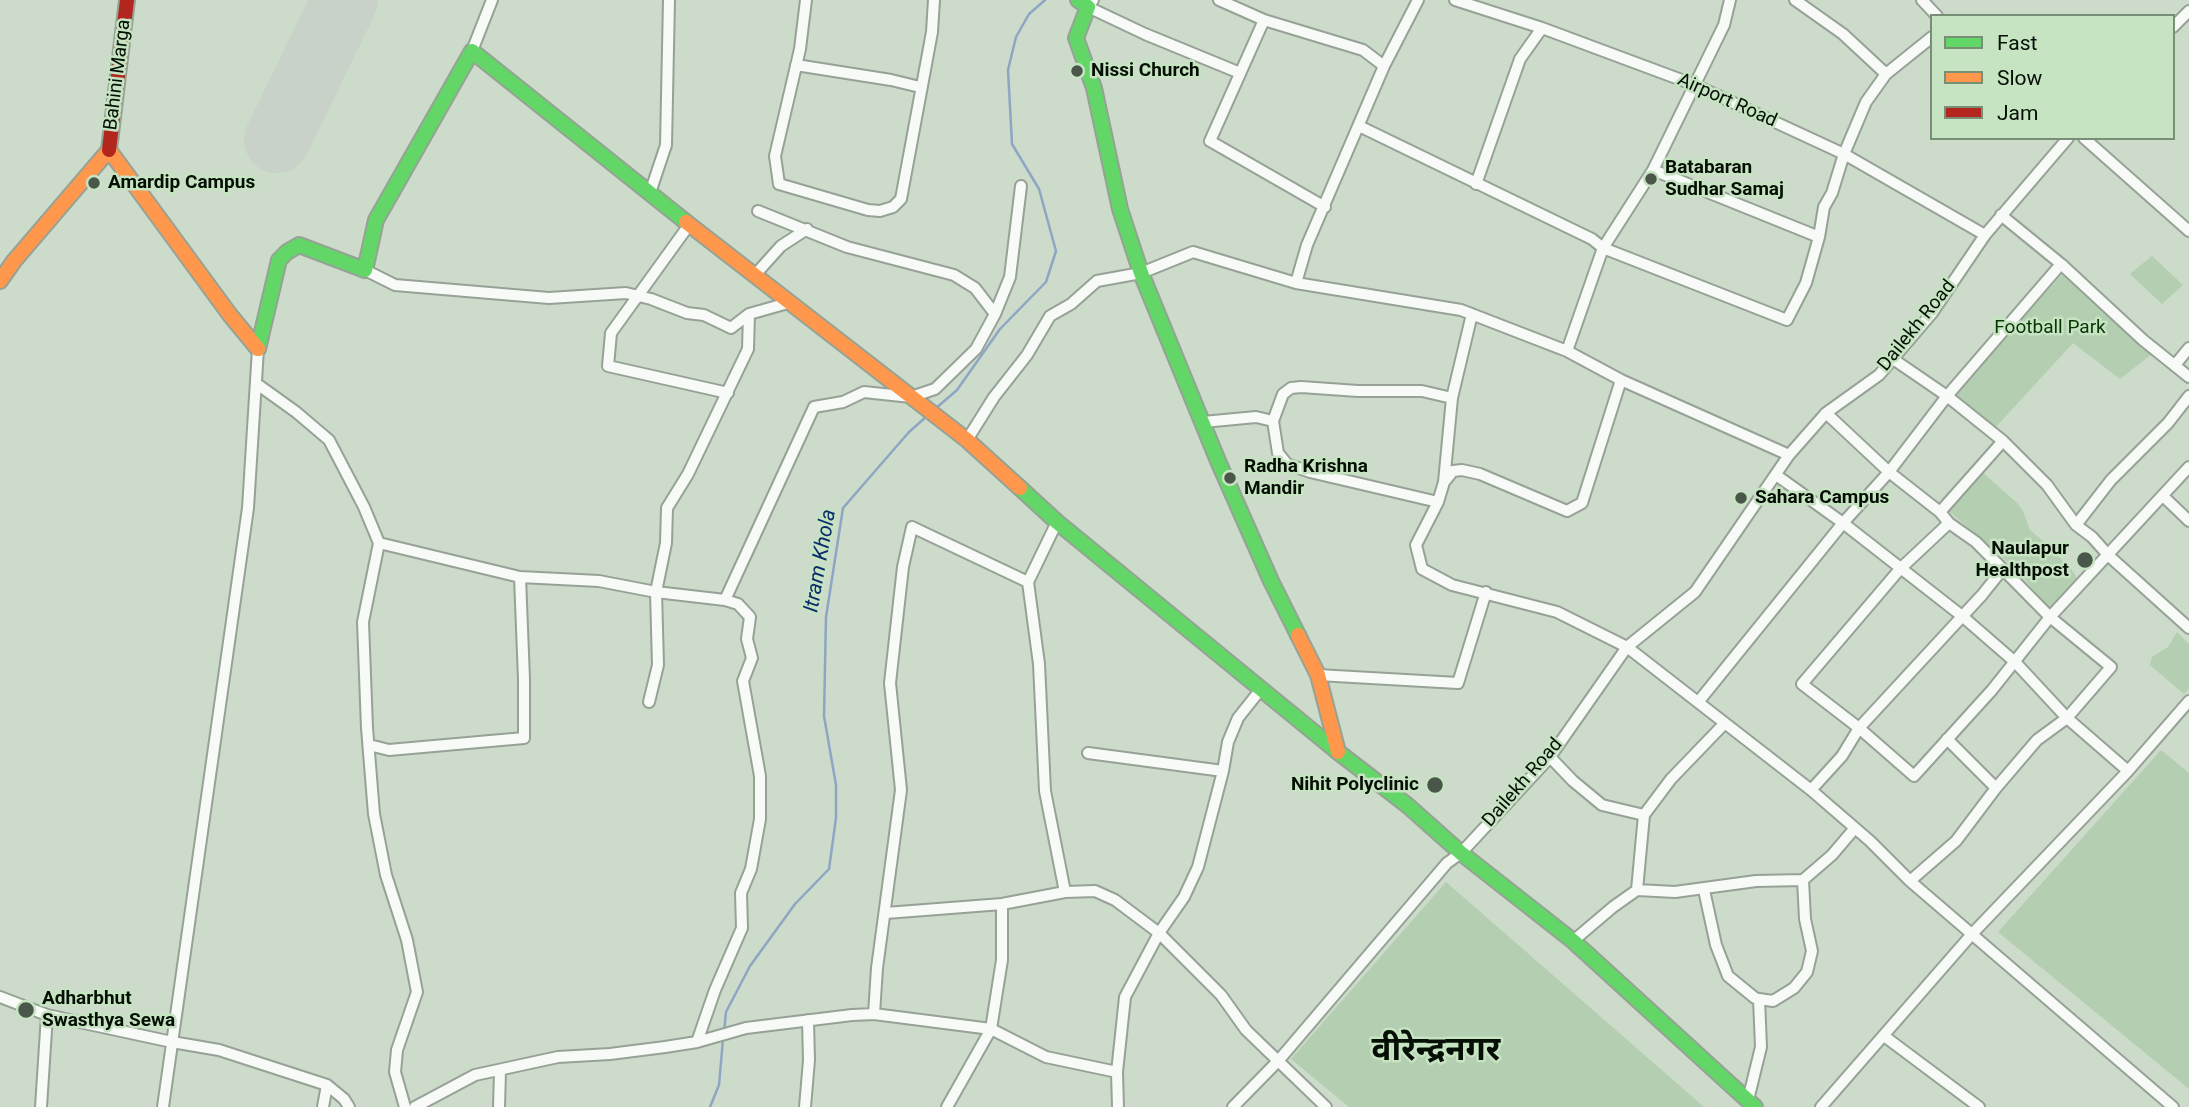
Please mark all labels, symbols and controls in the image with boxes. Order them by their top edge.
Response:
legend [1930,14,2175,140]
street label: Bahini Marga [100,18,136,132]
text: Fast [1997,31,2037,55]
place label: Nissi Church [1091,60,1200,82]
marker: Nissi Church [1069,63,1085,79]
text: Slow [1997,66,2042,90]
street label: Airport Road [1674,69,1780,133]
text: Jam [1997,101,2038,125]
place label: Batabaran Sudhar Samaj [1665,157,1784,201]
marker: Batabaran Sudhar Samaj [1643,171,1659,187]
place label: Amardip Campus [108,172,255,194]
marker: Amardip Campus [86,175,102,191]
street label: Dailekh Road [1873,276,1961,376]
park label: Football Park [1994,317,2106,339]
place label: Radha Krishna Mandir [1244,456,1368,500]
marker: Radha Krishna Mandir [1222,470,1238,486]
place label: Sahara Campus [1755,487,1889,509]
marker: Sahara Campus [1733,490,1749,506]
water label: Itram Khola [800,507,842,615]
place label: Naulapur Healthpost [1975,538,2069,582]
marker: Naulapur Healthpost [2075,550,2095,570]
street label: Dailekh Road [1478,734,1568,832]
place label: Nihit Polyclinic [1291,774,1419,796]
marker: Nihit Polyclinic [1425,775,1445,795]
place label: Adharbhut Swasthya Sewa [42,988,175,1032]
marker: Adharbhut Swasthya Sewa [16,1000,36,1020]
district label: वीरेन्द्रनगर [1372,1032,1500,1072]

